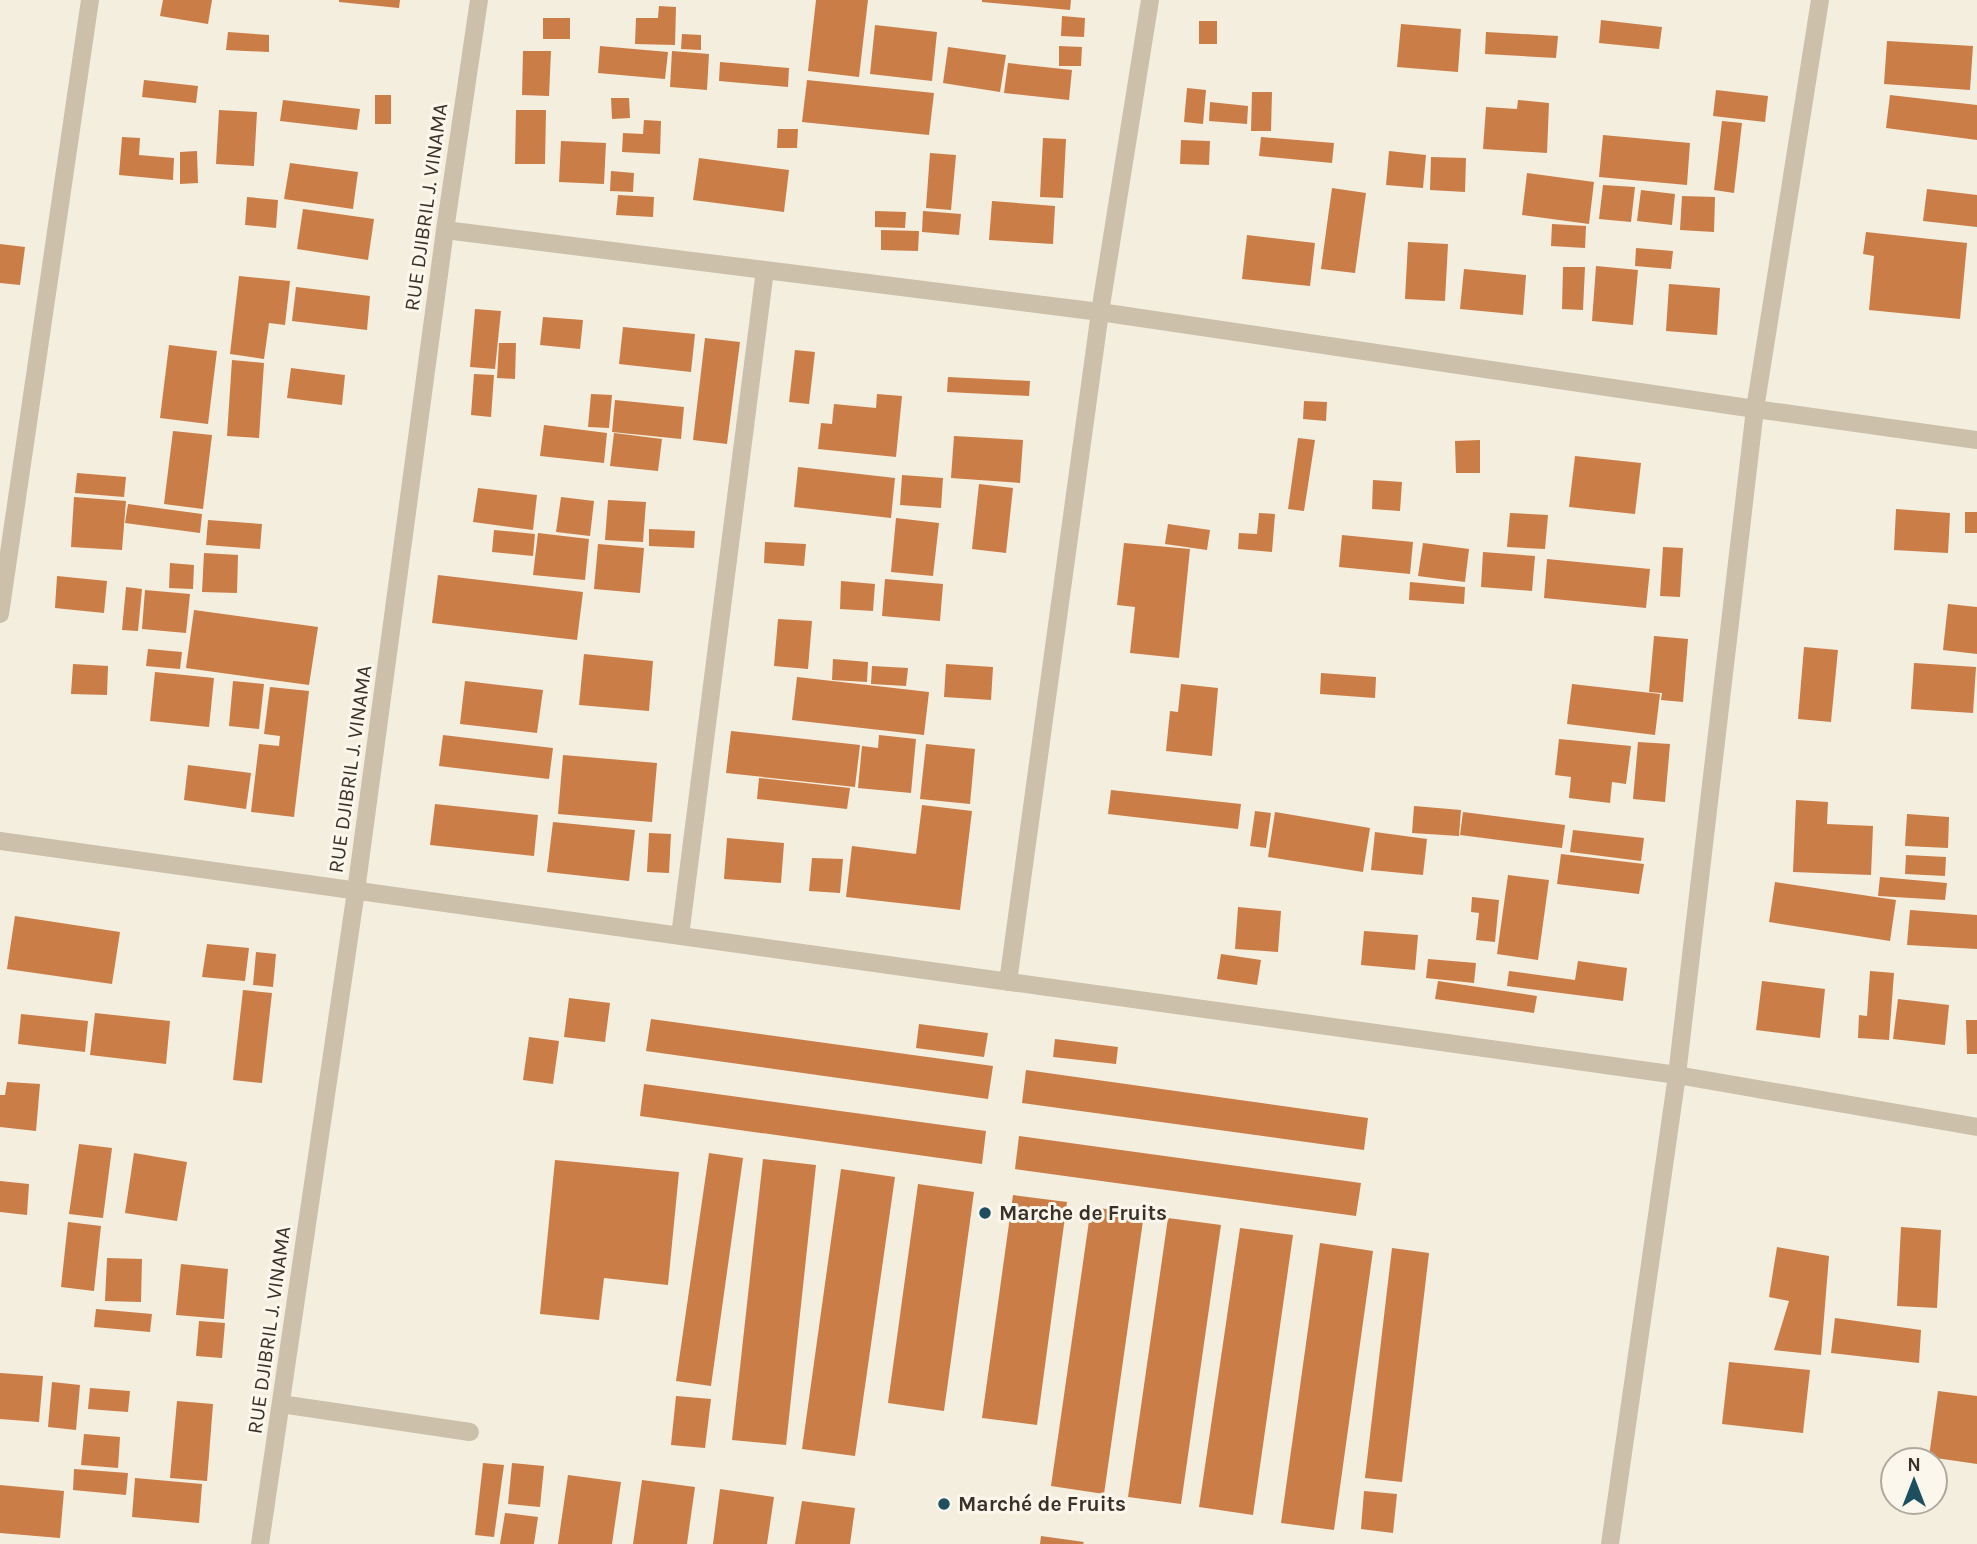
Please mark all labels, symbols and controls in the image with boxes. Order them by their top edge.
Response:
street label: RUE DJIBRIL J. VINAMA [400,102,452,312]
street label: RUE DJIBRIL J. VINAMA [324,664,376,874]
place label: Marche de Fruits [999,1201,1167,1225]
marker: Marche de Fruits [977,1205,993,1221]
street label: RUE DJIBRIL J. VINAMA [243,1225,295,1435]
north arrow [1879,1446,1949,1516]
text: N [1907,1454,1921,1476]
place label: Marché de Fruits [958,1492,1126,1516]
marker: Marché de Fruits [936,1496,952,1512]

